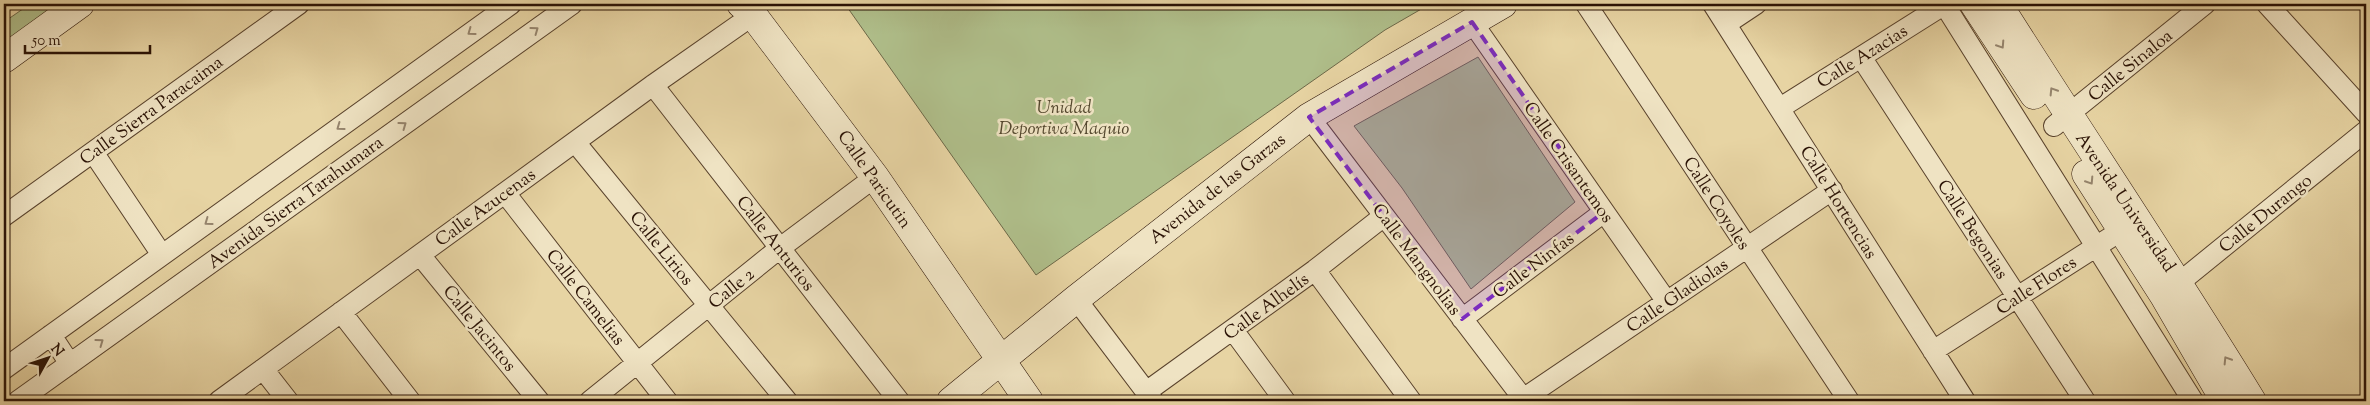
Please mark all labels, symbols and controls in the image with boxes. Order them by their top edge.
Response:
street label: Calle Azacias [1813,19,1914,96]
scale bar [25,22,150,54]
street label: Calle Sinaloa [2083,24,2179,109]
one-way arrow [468,26,477,35]
one-way arrow [529,27,539,36]
text: 50 m [31,31,61,52]
one-way arrow [1995,39,2004,48]
street label: Calle Sierra Paracaima [75,51,229,173]
one-way arrow [2050,87,2059,96]
park label: Unidad Deportiva Maquio [999,96,1129,143]
street label: Calle Crisantemos [1516,97,1619,229]
one-way arrow [336,121,345,130]
one-way arrow [397,122,407,131]
street label: Calle Paricutin [830,126,917,235]
street label: Avenida de las Garzas [1144,128,1292,251]
street label: Avenida Universidad [2068,128,2181,278]
street label: Avenida Sierra Tarahumara [203,131,389,276]
street label: Calle Hortencias [1792,141,1883,265]
street label: Calle Coyoles [1675,152,1755,256]
street label: Calle Azucenas [430,163,542,254]
street label: Calle Durango [2214,169,2319,260]
street label: Calle Begonias [1929,175,2013,285]
one-way arrow [2084,175,2093,184]
street label: Calle Anturios [729,191,820,298]
street label: Calle Mangnolias [1365,199,1466,322]
street label: Calle Lirios [622,206,699,292]
one-way arrow [204,216,213,225]
street label: Calle Ninfas [1488,227,1580,306]
street label: Calle Camelias [539,245,630,352]
street label: Calle Flores [1992,251,2083,323]
street label: Calle Gladiolas [1622,253,1734,340]
street label: Calle 2 [703,262,762,316]
street label: Calle Alhelís [1219,268,1315,348]
street label: Calle Jacintos [435,280,521,378]
north arrow [22,332,72,382]
one-way arrow [95,339,104,348]
text: N [45,340,68,362]
one-way arrow [2223,356,2233,365]

